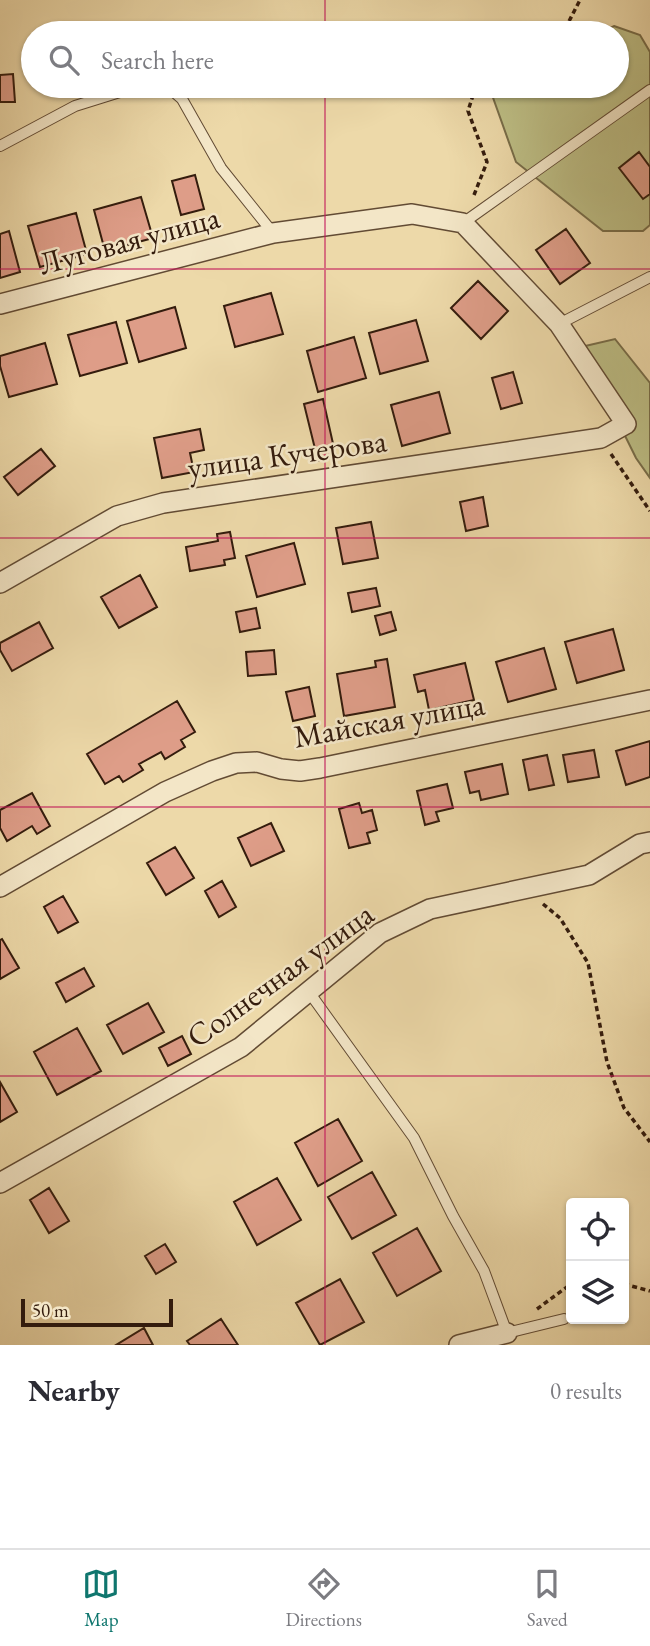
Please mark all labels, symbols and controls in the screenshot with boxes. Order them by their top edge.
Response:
search box [21,21,629,98]
icon: search [45,41,83,79]
text: Search here [101,43,214,77]
street label: Луговая улица [34,196,224,284]
street label: улица Кучерова [185,419,389,489]
street label: Майская улица [290,682,488,757]
street label: Солнечная улица [178,893,382,1057]
map controls [566,1198,629,1324]
button: locate [566,1198,629,1261]
button: layers [566,1261,629,1324]
scale bar [21,1296,173,1328]
text: 50 m [32,1298,69,1323]
text: Nearby [28,1371,120,1410]
text: 0 results [550,1376,622,1406]
tab: Map [82,1565,120,1632]
tab: Directions [285,1565,362,1632]
tab: Saved [527,1565,568,1632]

